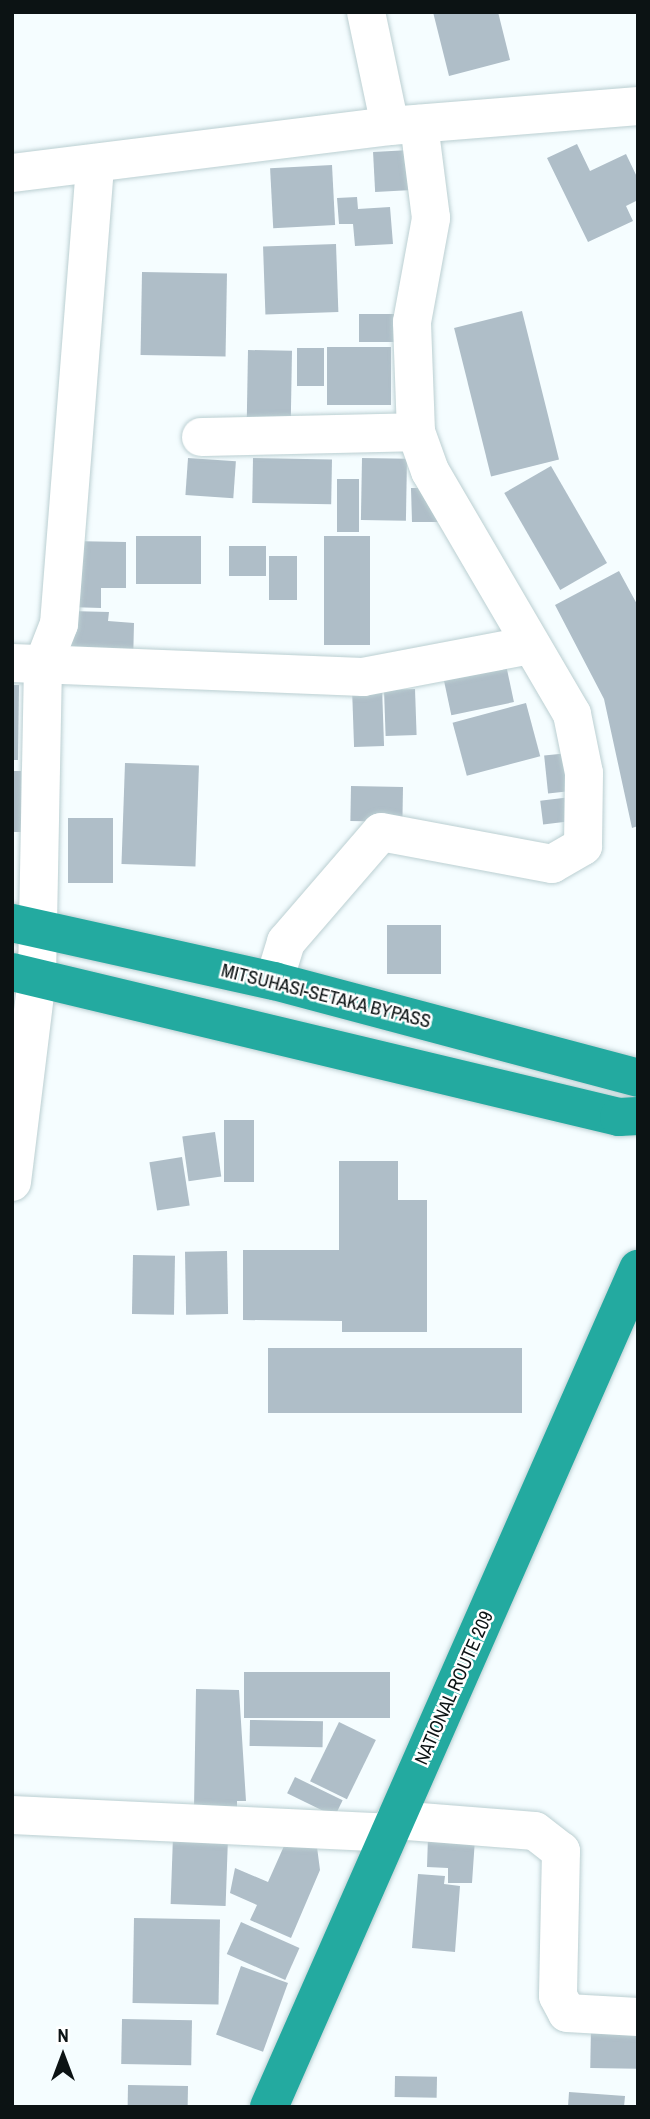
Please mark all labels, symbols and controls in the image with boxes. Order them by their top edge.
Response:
street label: MITSUHASI-SETAKA BYPASS [218,959,434,1033]
street label: NATIONAL ROUTE 209 [410,1608,498,1768]
north arrow [28,2021,98,2091]
text: N [57,2022,69,2048]

